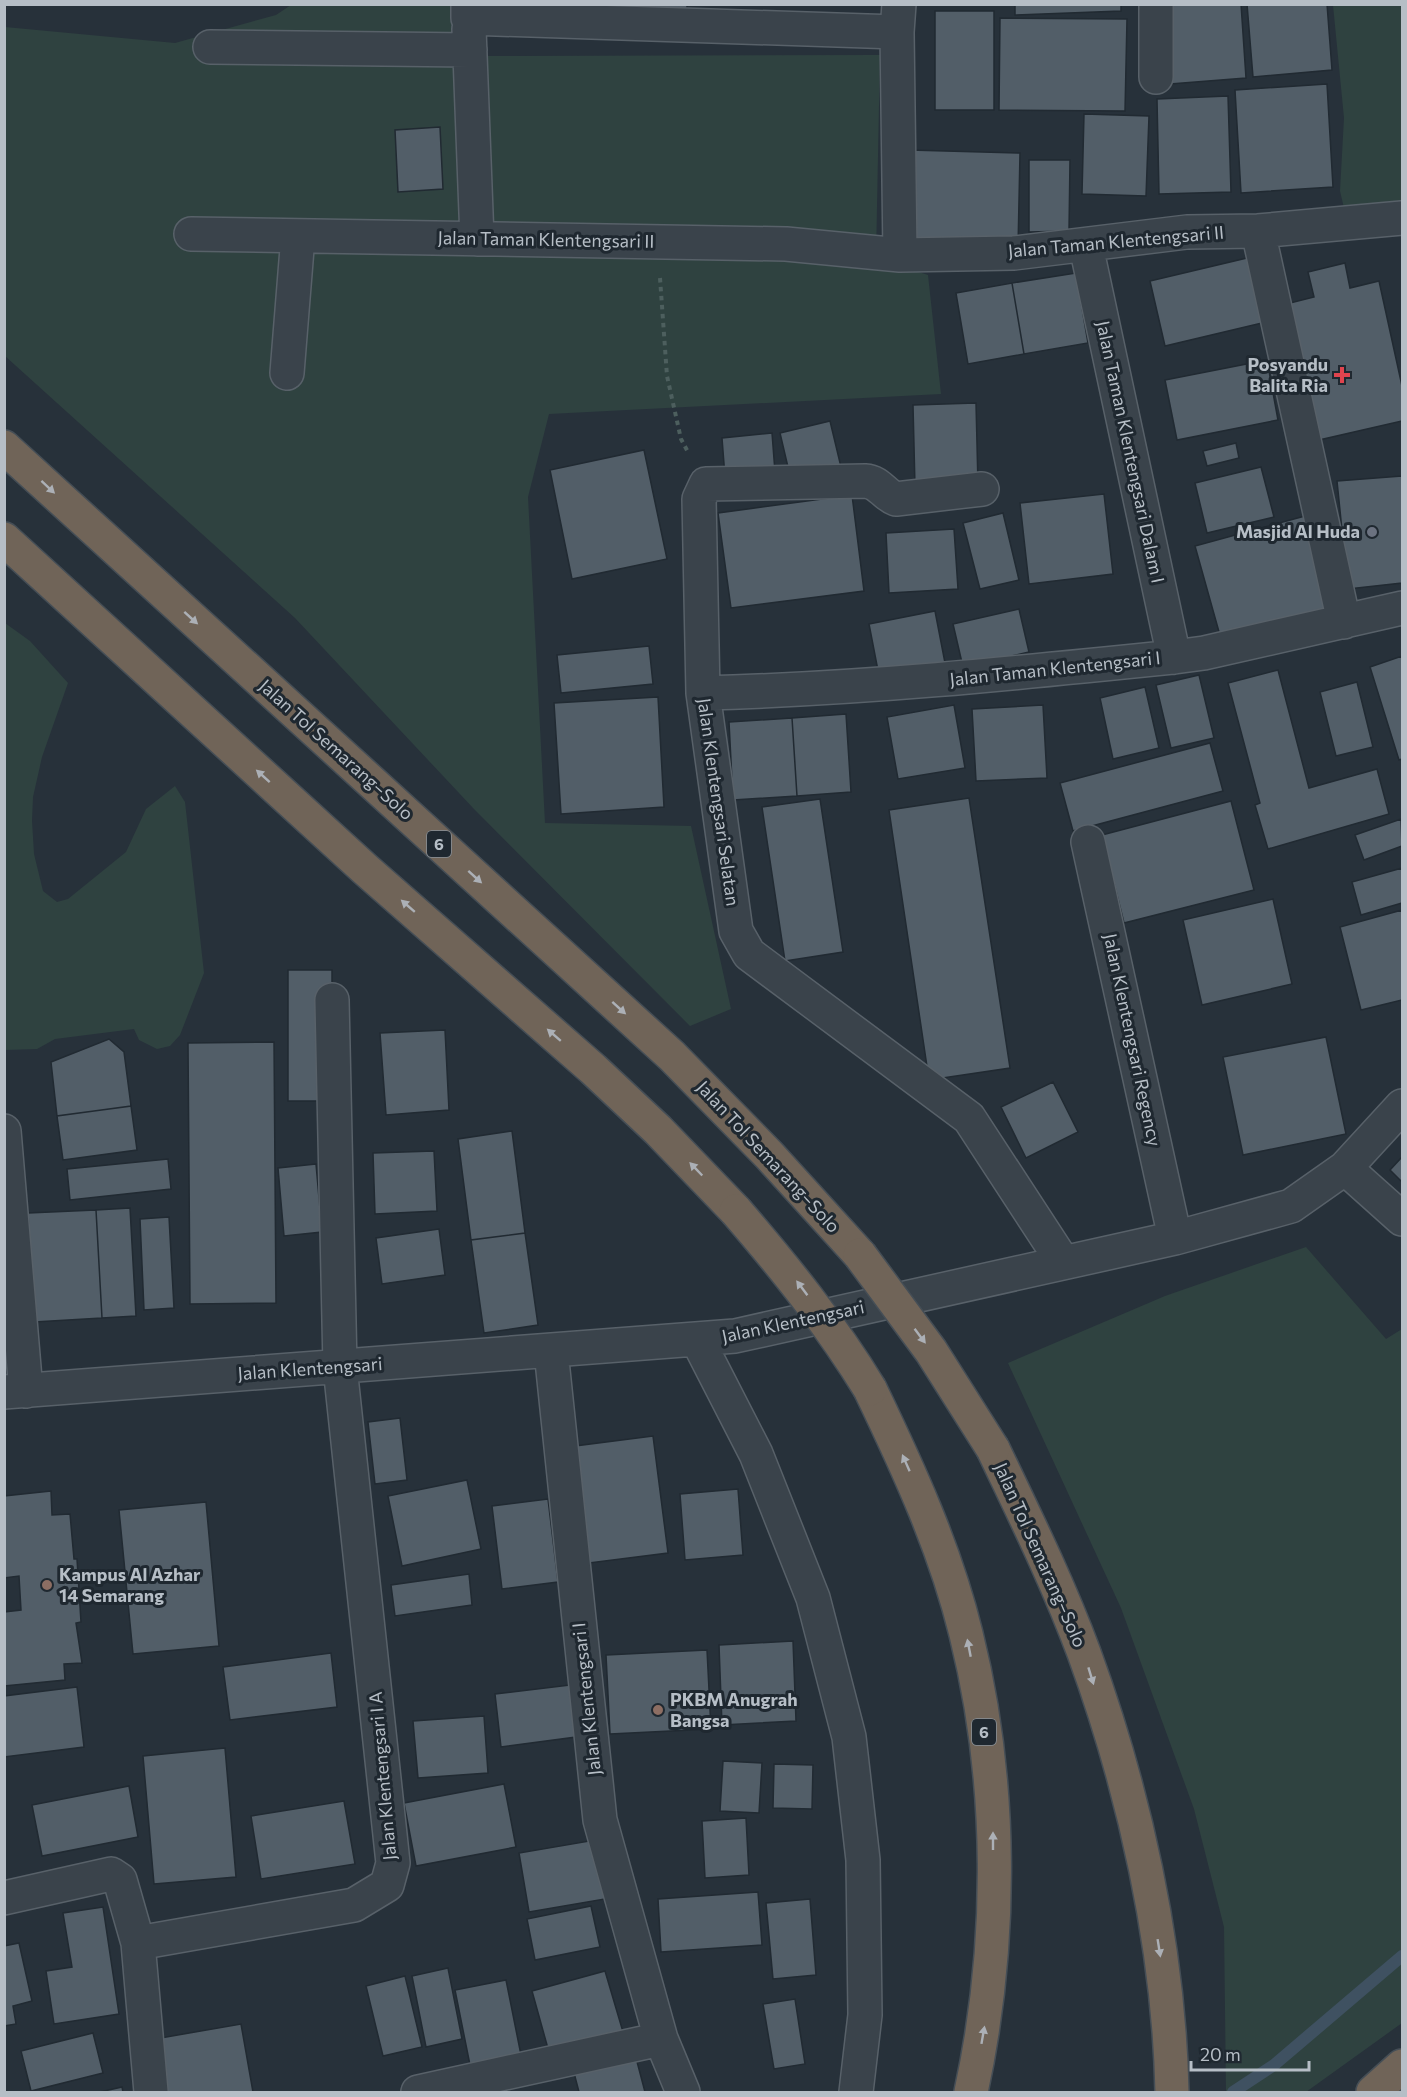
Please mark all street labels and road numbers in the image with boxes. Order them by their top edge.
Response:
street label: Jalan Taman Klentengsari II [1007,221,1225,261]
street label: Jalan Taman Klentengsari II [437,226,655,252]
street label: Jalan Taman Klentengsari Dalam I [1092,319,1170,585]
street label: Jalan Taman Klentengsari I [948,646,1161,690]
street label: Jalan Tol Semarang–Solo [255,674,418,824]
street label: Jalan Klentengsari Selatan [694,696,744,907]
road number: 6 [427,831,451,857]
street label: Jalan Klentengsari Regency [1100,931,1166,1148]
street label: Jalan Tol Semarang–Solo [693,1076,845,1237]
street label: Jalan Klentengsari [720,1295,866,1347]
street label: Jalan Klentengsari [237,1352,383,1384]
street label: Jalan Tol Semarang–Solo [990,1459,1092,1650]
street label: Jalan Klentengsari I [567,1622,605,1777]
street label: Jalan Klentengsari I A [364,1691,400,1861]
road number: 6 [972,1719,996,1745]

